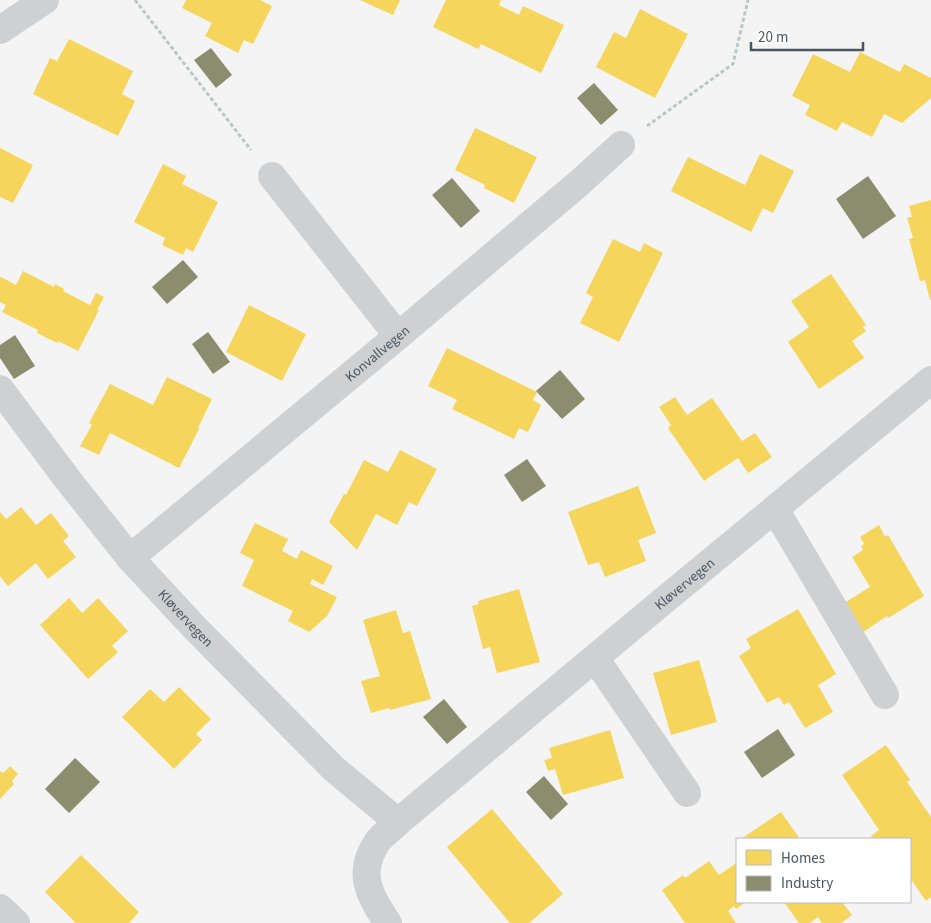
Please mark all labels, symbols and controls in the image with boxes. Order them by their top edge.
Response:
scale bar [751,20,864,52]
text: 20 m [758,27,788,48]
street label: Konvallvegen [341,321,414,387]
street label: Kløvervegen [651,553,719,615]
street label: Kløvervegen [153,585,217,652]
legend [736,838,911,903]
text: Homes [781,848,825,869]
text: Industry [781,873,833,894]

